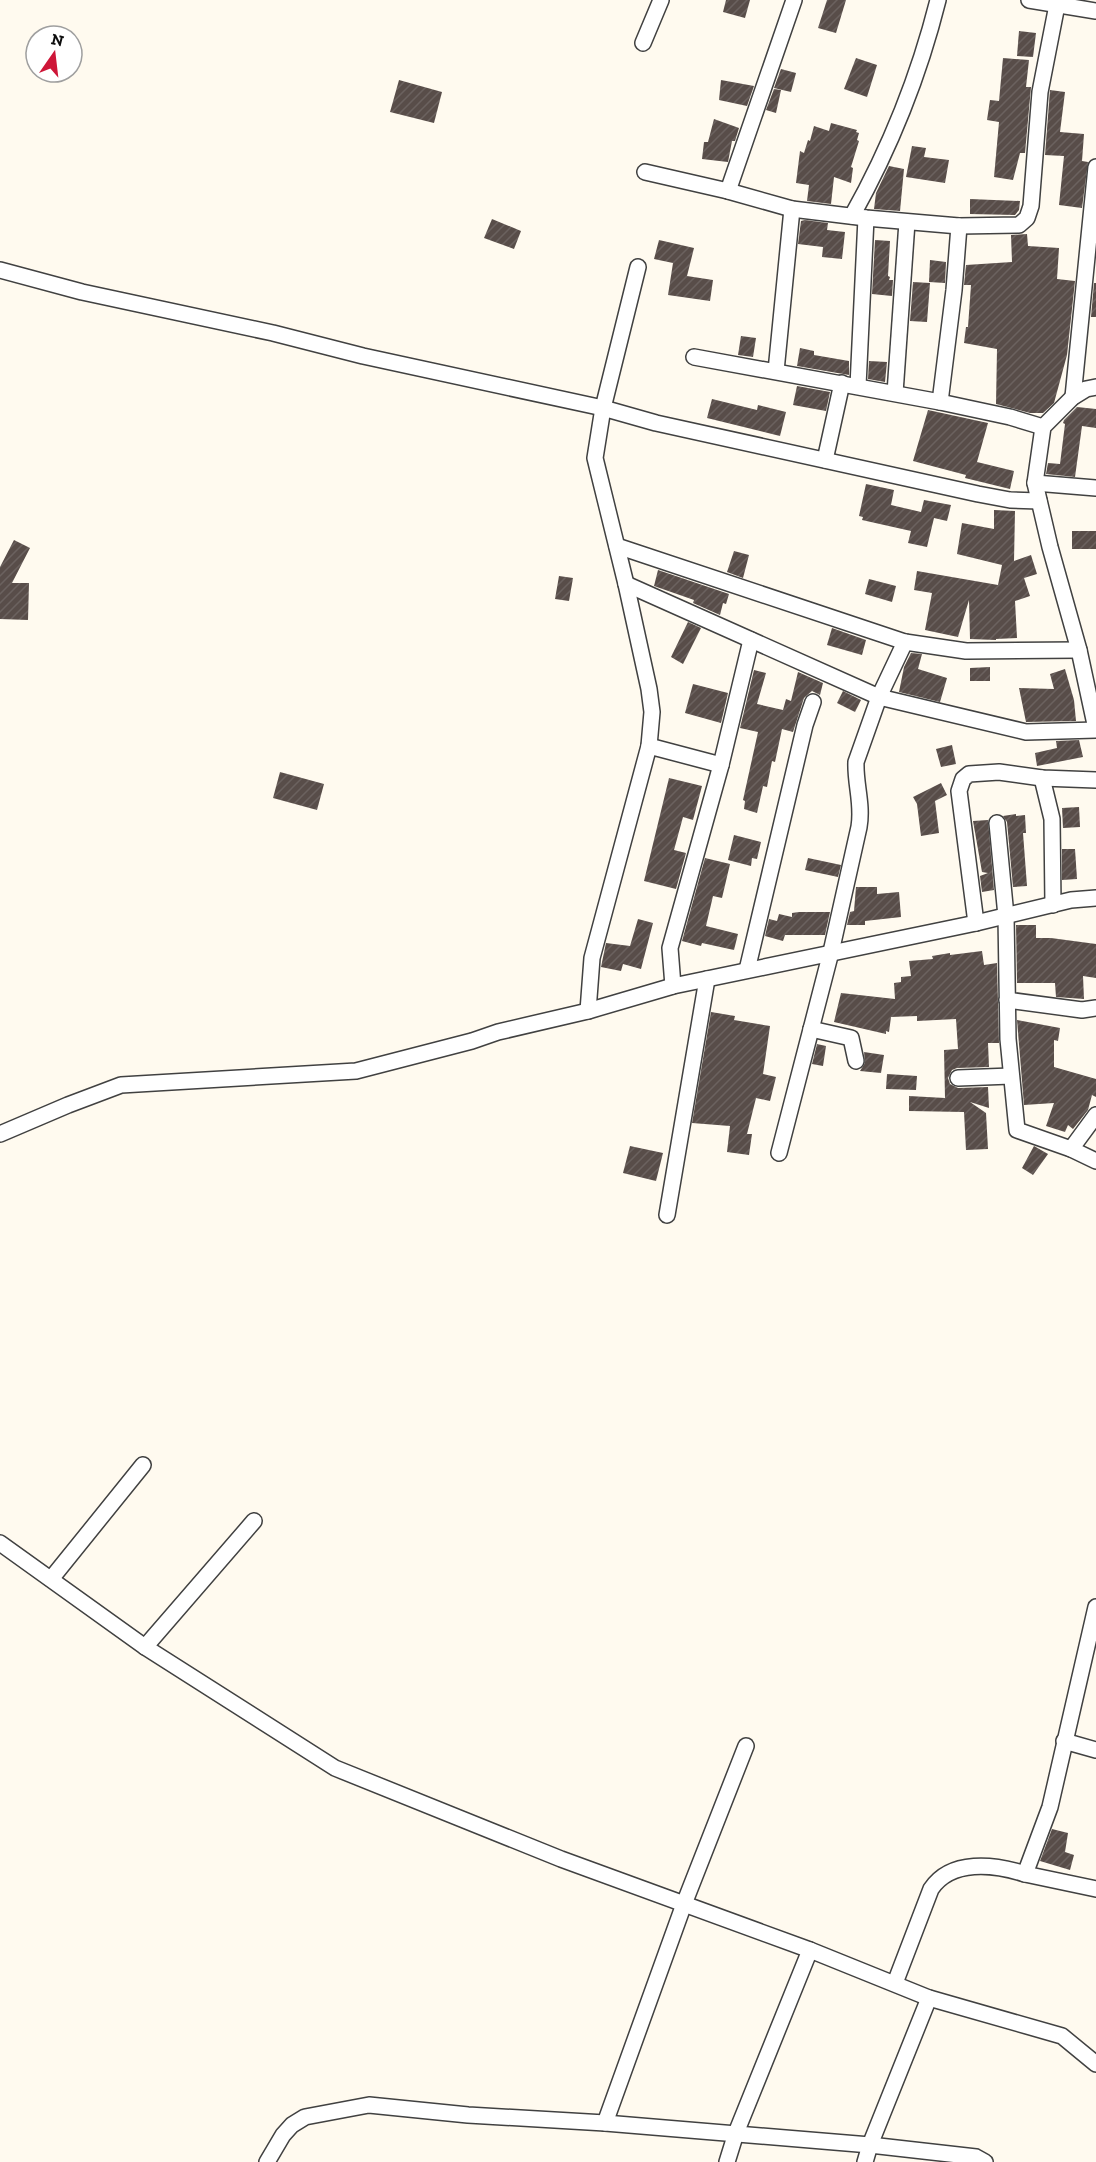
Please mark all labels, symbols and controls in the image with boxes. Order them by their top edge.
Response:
north arrow [24,24,84,84]
text: N [49,29,66,51]

